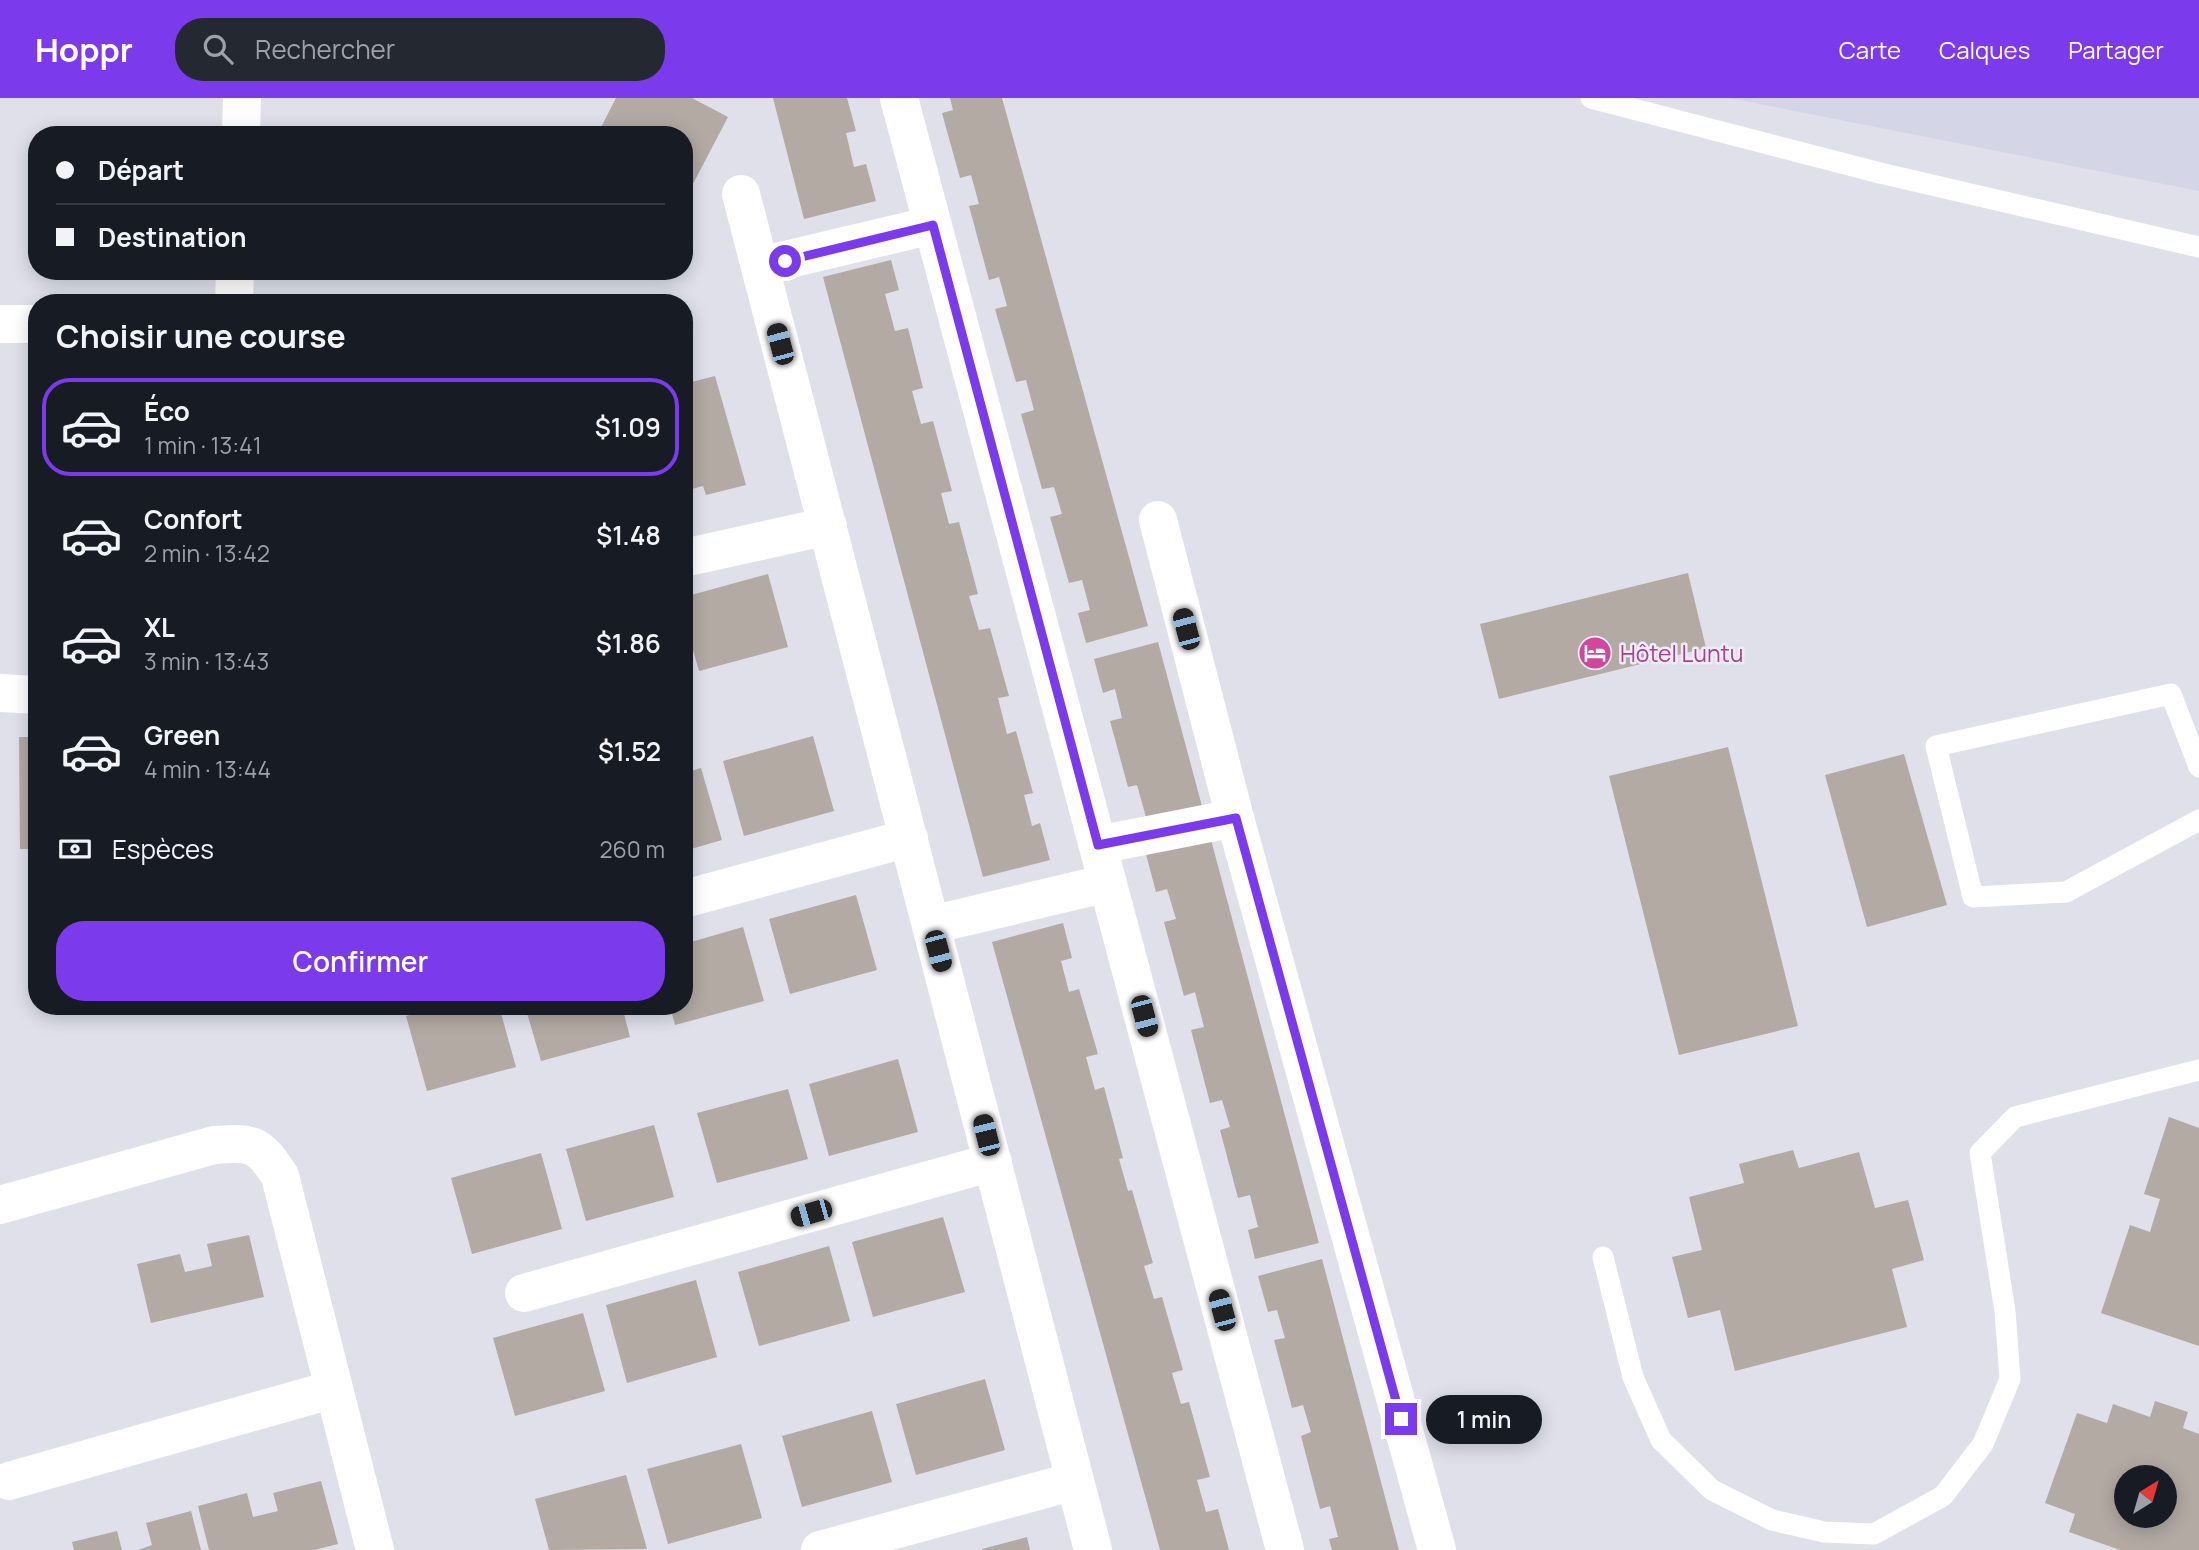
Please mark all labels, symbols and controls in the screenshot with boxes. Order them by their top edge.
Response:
search box [175,18,665,81]
text: Hoppr [35,27,133,72]
icon: search [199,30,237,68]
text: Rechercher [255,31,395,67]
text: Carte [1839,33,1901,66]
text: Calques [1939,33,2030,66]
text: Partager [2068,33,2164,66]
text: Départ [98,152,184,188]
text: Destination [98,219,247,255]
route start [769,245,801,277]
text: Choisir une course [56,314,346,358]
car [765,321,796,367]
text: Éco [144,393,190,429]
icon: car [60,396,123,459]
text: $1.09 [595,409,661,445]
text: 1 min · 13:41 [144,429,262,461]
text: Confort [144,501,243,537]
icon: car [60,504,123,567]
text: $1.48 [596,517,661,553]
text: 2 min · 13:42 [144,537,270,569]
car [1171,606,1202,652]
text: XL [144,609,175,645]
icon: car [60,612,123,675]
text: $1.86 [596,625,661,661]
hotel icon: Hôtel Luntu [1576,634,1614,672]
place label: Hôtel Luntu [1620,637,1743,669]
text: 3 min · 13:43 [144,645,269,677]
text: Green [144,717,220,753]
icon: car [60,720,123,783]
text: $1.52 [598,733,661,769]
text: 4 min · 13:44 [144,753,271,785]
icon: cash [56,830,94,868]
text: Espèces [112,831,214,867]
text: 260 m [599,833,665,865]
button: Confirmer [56,921,665,1001]
car [923,928,954,974]
car [1129,993,1160,1039]
car [971,1112,1002,1158]
car [788,1197,835,1229]
car [1207,1287,1238,1333]
callout: 1 min [1426,1394,1541,1444]
route end [1385,1403,1417,1435]
text: 1 min [1457,1403,1511,1435]
north arrow [2114,1465,2177,1528]
map controls [2114,1465,2177,1528]

